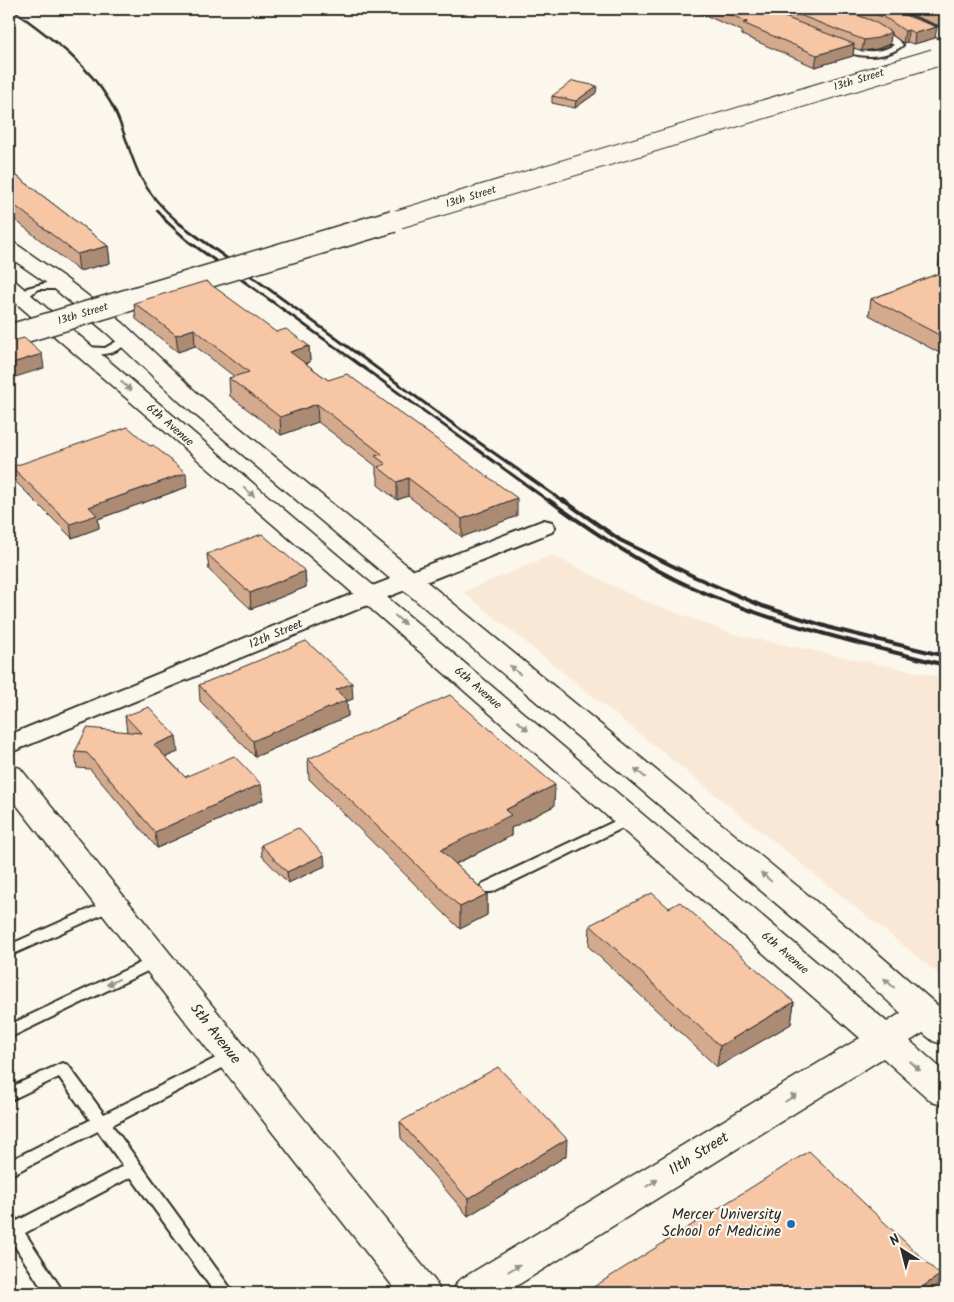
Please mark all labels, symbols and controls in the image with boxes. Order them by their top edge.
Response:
street label: 13th Street [831,64,887,96]
street label: 13th Street [443,181,499,213]
street label: 13th Street [55,298,111,330]
one-way arrow [119,380,131,392]
street label: 6th Avenue [142,399,199,452]
one-way arrow [243,486,255,497]
street label: 12th Street [246,614,306,654]
one-way arrow [393,614,406,625]
street label: 6th Avenue [450,662,507,715]
one-way arrow [509,664,522,675]
one-way arrow [516,720,528,732]
one-way arrow [634,768,647,779]
one-way arrow [759,872,772,883]
street label: 6th Avenue [757,927,814,980]
one-way arrow [884,977,896,989]
one-way arrow [106,978,120,986]
street label: 5th Avenue [183,998,247,1070]
one-way arrow [908,1061,921,1072]
one-way arrow [784,1093,797,1102]
street label: 11th Street [664,1126,734,1182]
one-way arrow [646,1178,659,1187]
place label: Mercer University School of Medicine [662,1203,782,1244]
marker: Mercer University School of Medicine [785,1218,797,1230]
north arrow [876,1224,926,1274]
text: N [885,1229,905,1252]
one-way arrow [507,1263,520,1272]

